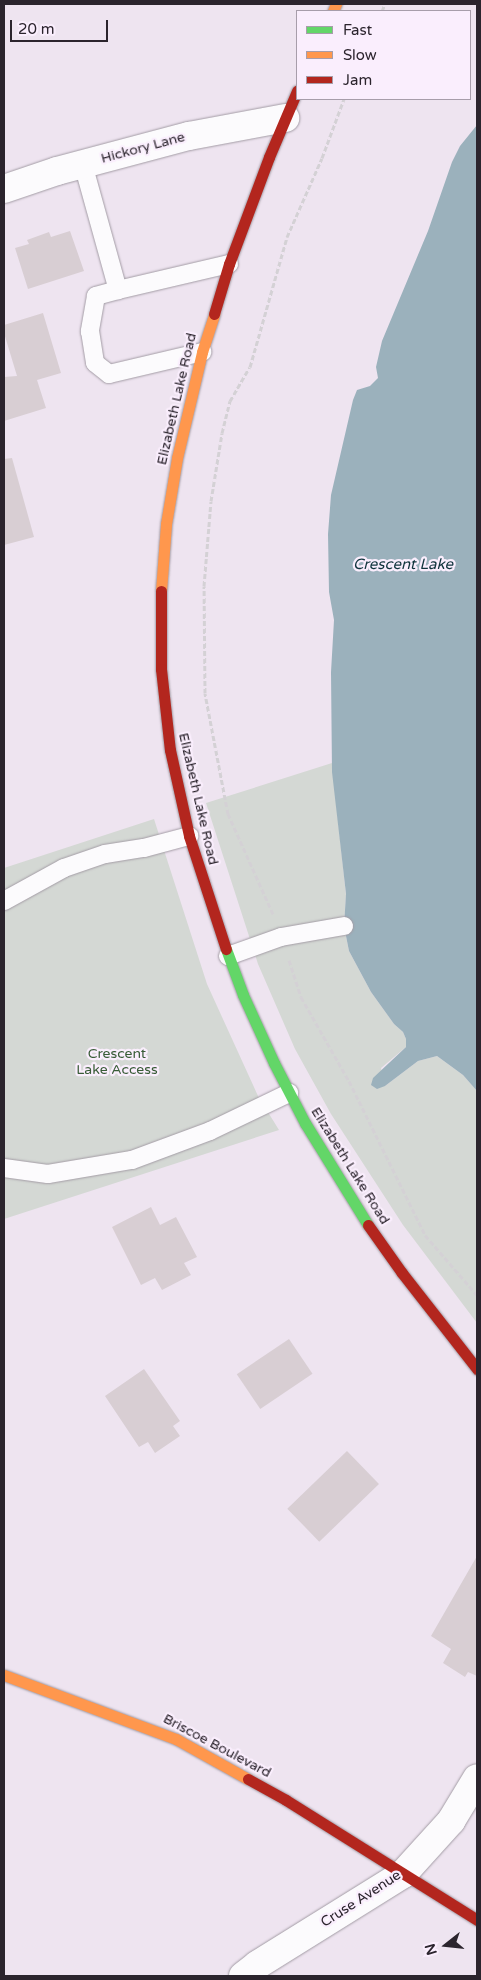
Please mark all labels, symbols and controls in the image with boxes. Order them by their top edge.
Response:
scale bar [12,10,110,42]
legend [296,10,471,100]
text: 20 m [18,20,55,38]
text: Fast [343,21,372,39]
text: Slow [343,46,377,64]
text: Jam [343,71,372,89]
street label: Hickory Lane [99,129,187,167]
street label: Elizabeth Lake Road [154,331,200,467]
water label: Crescent Lake [353,556,453,574]
street label: Elizabeth Lake Road [175,731,221,867]
park label: Crescent Lake Access [76,1046,158,1078]
street label: Elizabeth Lake Road [307,1104,393,1228]
street label: Briscoe Boulevard [160,1710,274,1782]
street label: Cruse Avenue [318,1867,404,1931]
north arrow [421,1920,471,1970]
text: N [421,1942,441,1957]

